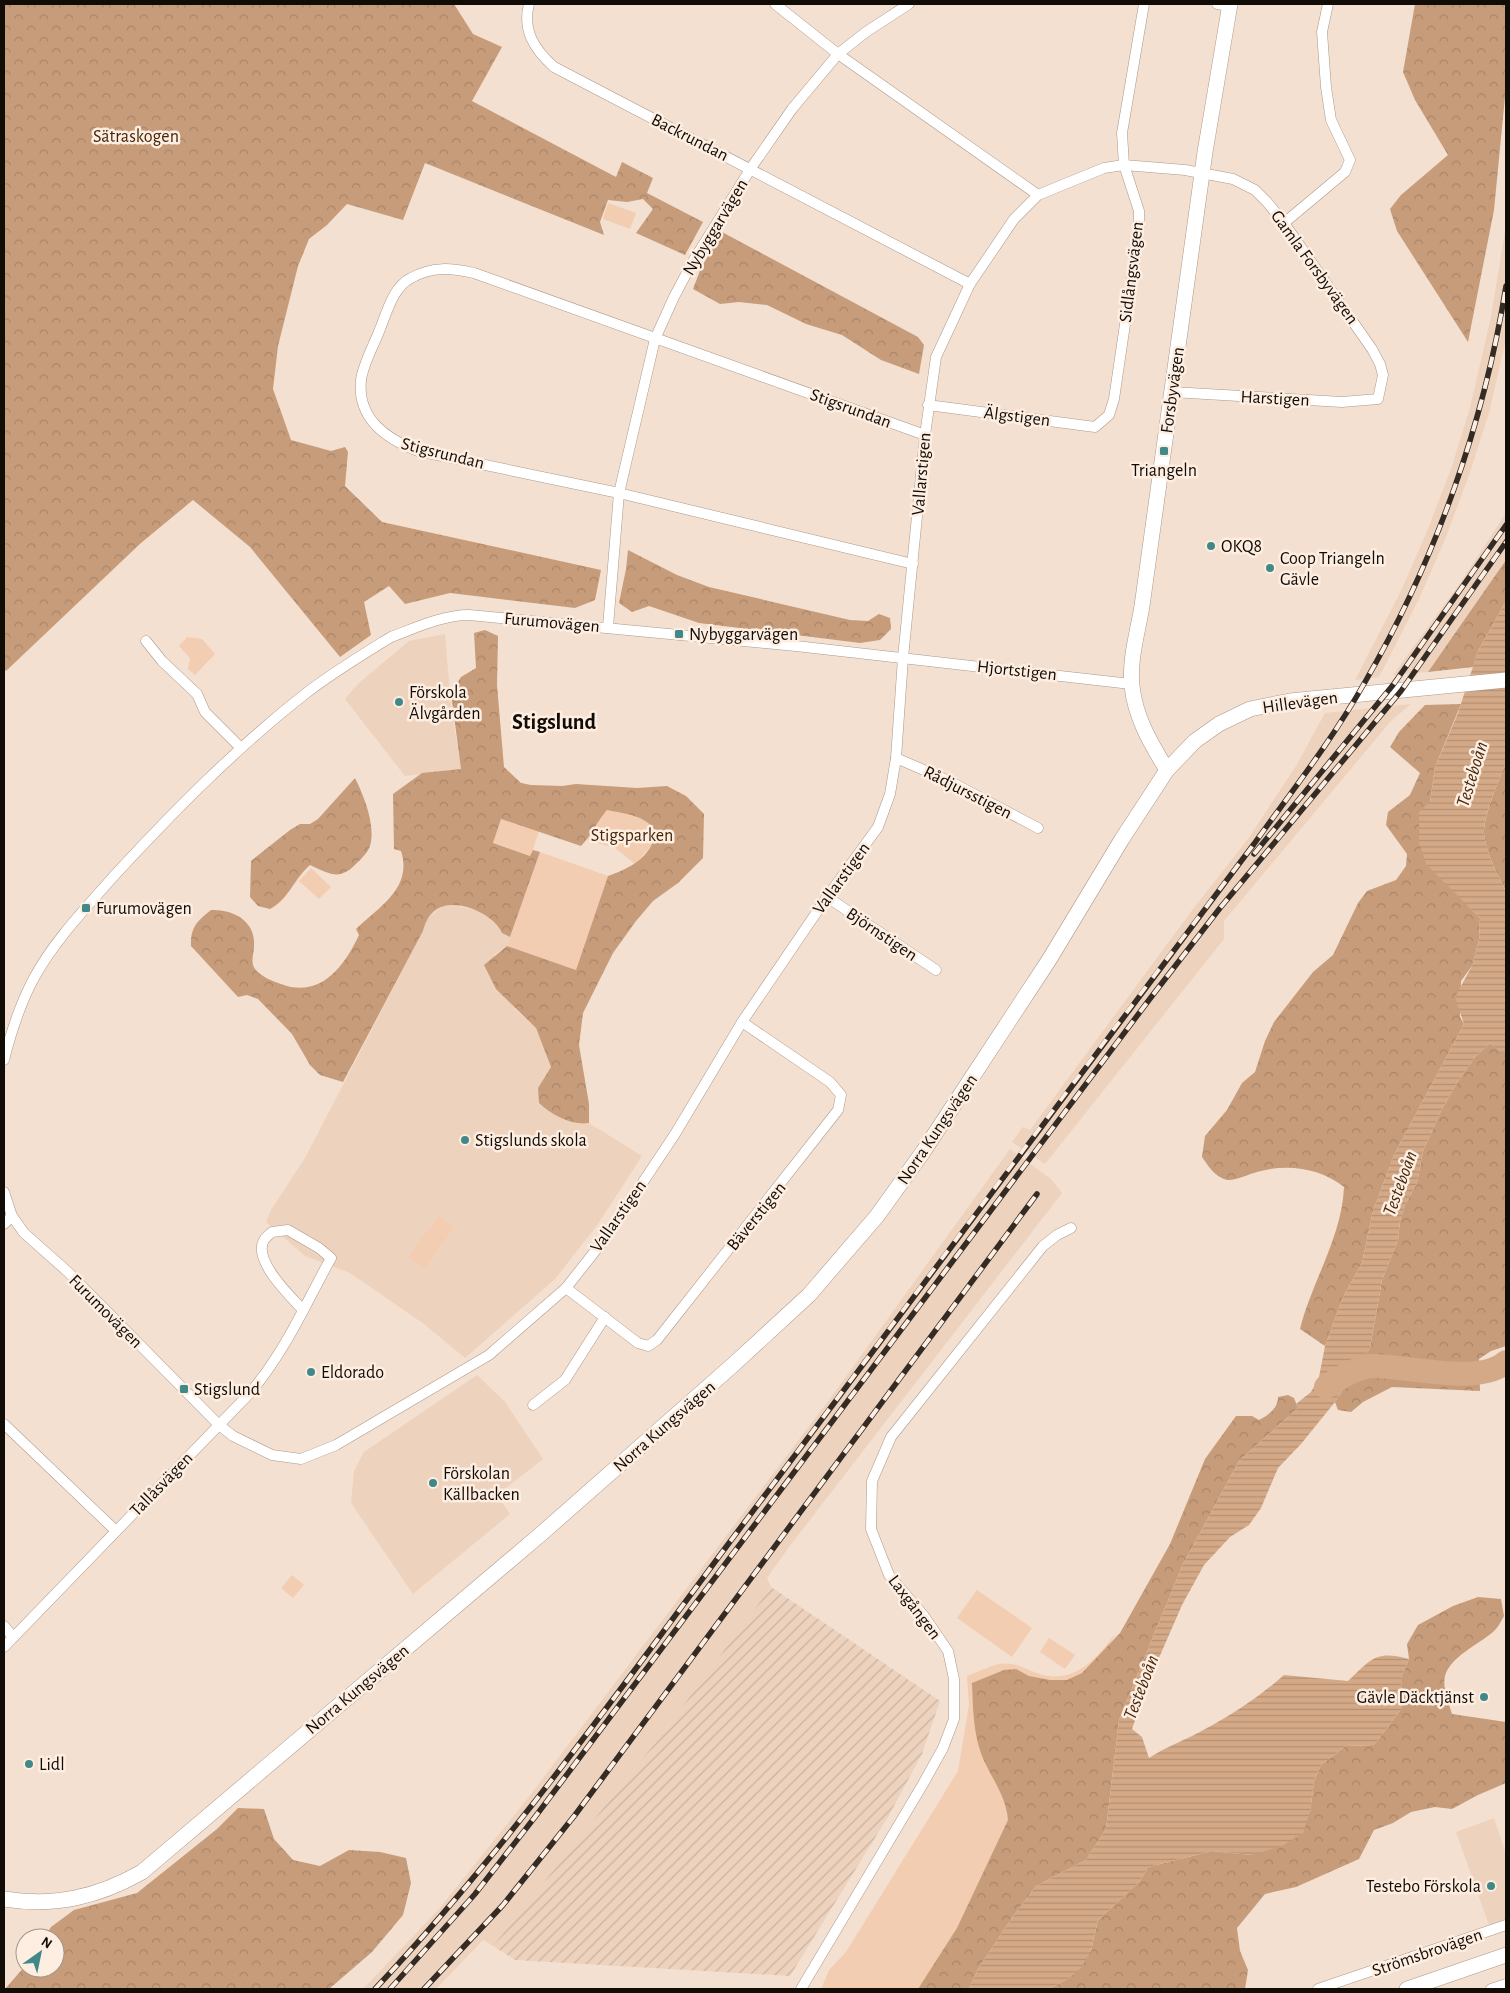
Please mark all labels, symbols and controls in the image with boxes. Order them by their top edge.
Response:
street label: Backrundan [648,111,731,165]
park label: Sätraskogen [93,128,179,146]
street label: Nybyggarvägen [680,176,752,279]
street label: Gamla Forsbyvägen [1267,207,1361,328]
street label: Sidlångsvägen [1117,221,1147,324]
street label: Forsbyvägen [1158,346,1188,434]
street label: Stigsrundan [808,386,894,432]
street label: Harstigen [1240,388,1310,410]
street label: Älgstigen [983,402,1051,430]
street label: Vallarstigen [909,432,935,516]
street label: Stigsrundan [399,435,486,473]
marker: Triangeln [1158,445,1170,457]
place label: Triangeln [1131,462,1197,480]
place label: OKQ8 [1221,538,1262,556]
marker: OKQ8 [1205,540,1217,552]
place label: Coop Triangeln Gävle [1280,550,1385,589]
marker: Coop Triangeln Gävle [1264,562,1276,574]
street label: Furumovägen [503,610,600,636]
place label: Nybyggarvägen [689,626,798,644]
marker: Nybyggarvägen [673,628,685,640]
street label: Hjortstigen [976,658,1058,684]
place label: Förskola Älvgården [409,684,480,723]
street label: Hillevägen [1261,689,1339,717]
marker: Förskola Älvgården [393,696,405,708]
district label: Stigslund [512,711,596,733]
water label: Testeboån [1453,739,1491,809]
street label: Rådjursstigen [920,763,1015,823]
park label: Stigsparken [591,827,673,845]
street label: Vallarstigen [810,840,874,918]
place label: Furumovägen [96,900,192,918]
marker: Furumovägen [80,902,92,914]
street label: Björnstigen [843,905,920,965]
street label: Norra Kungsvägen [894,1071,981,1188]
place label: Stigslunds skola [475,1132,587,1150]
marker: Stigslunds skola [459,1134,471,1146]
water label: Testeboån [1380,1149,1421,1218]
street label: Vallarstigen [588,1177,650,1256]
street label: Bäverstigen [724,1179,790,1254]
street label: Furumovägen [65,1271,146,1352]
place label: Eldorado [321,1364,384,1382]
marker: Eldorado [305,1366,317,1378]
street label: Norra Kungsvägen [610,1378,719,1476]
place label: Stigslund [194,1381,260,1399]
marker: Stigslund [178,1383,190,1395]
street label: Tallåsvägen [127,1449,197,1520]
place label: Förskolan Källbacken [443,1465,520,1504]
marker: Förskolan Källbacken [427,1477,439,1489]
street label: Laxgången [884,1572,944,1643]
street label: Norra Kungsvägen [303,1642,413,1738]
water label: Testeboån [1120,1653,1162,1722]
place label: Gävle Däcktjänst [1357,1689,1474,1707]
marker: Gävle Däcktjänst [1478,1691,1490,1703]
place label: Lidl [39,1756,65,1774]
marker: Lidl [23,1758,35,1770]
place label: Testebo Förskola [1366,1878,1481,1896]
marker: Testebo Förskola [1485,1880,1497,1892]
street label: Strömsbrovägen [1370,1926,1485,1980]
north arrow [15,1928,65,1978]
text: N [39,1934,54,1951]

